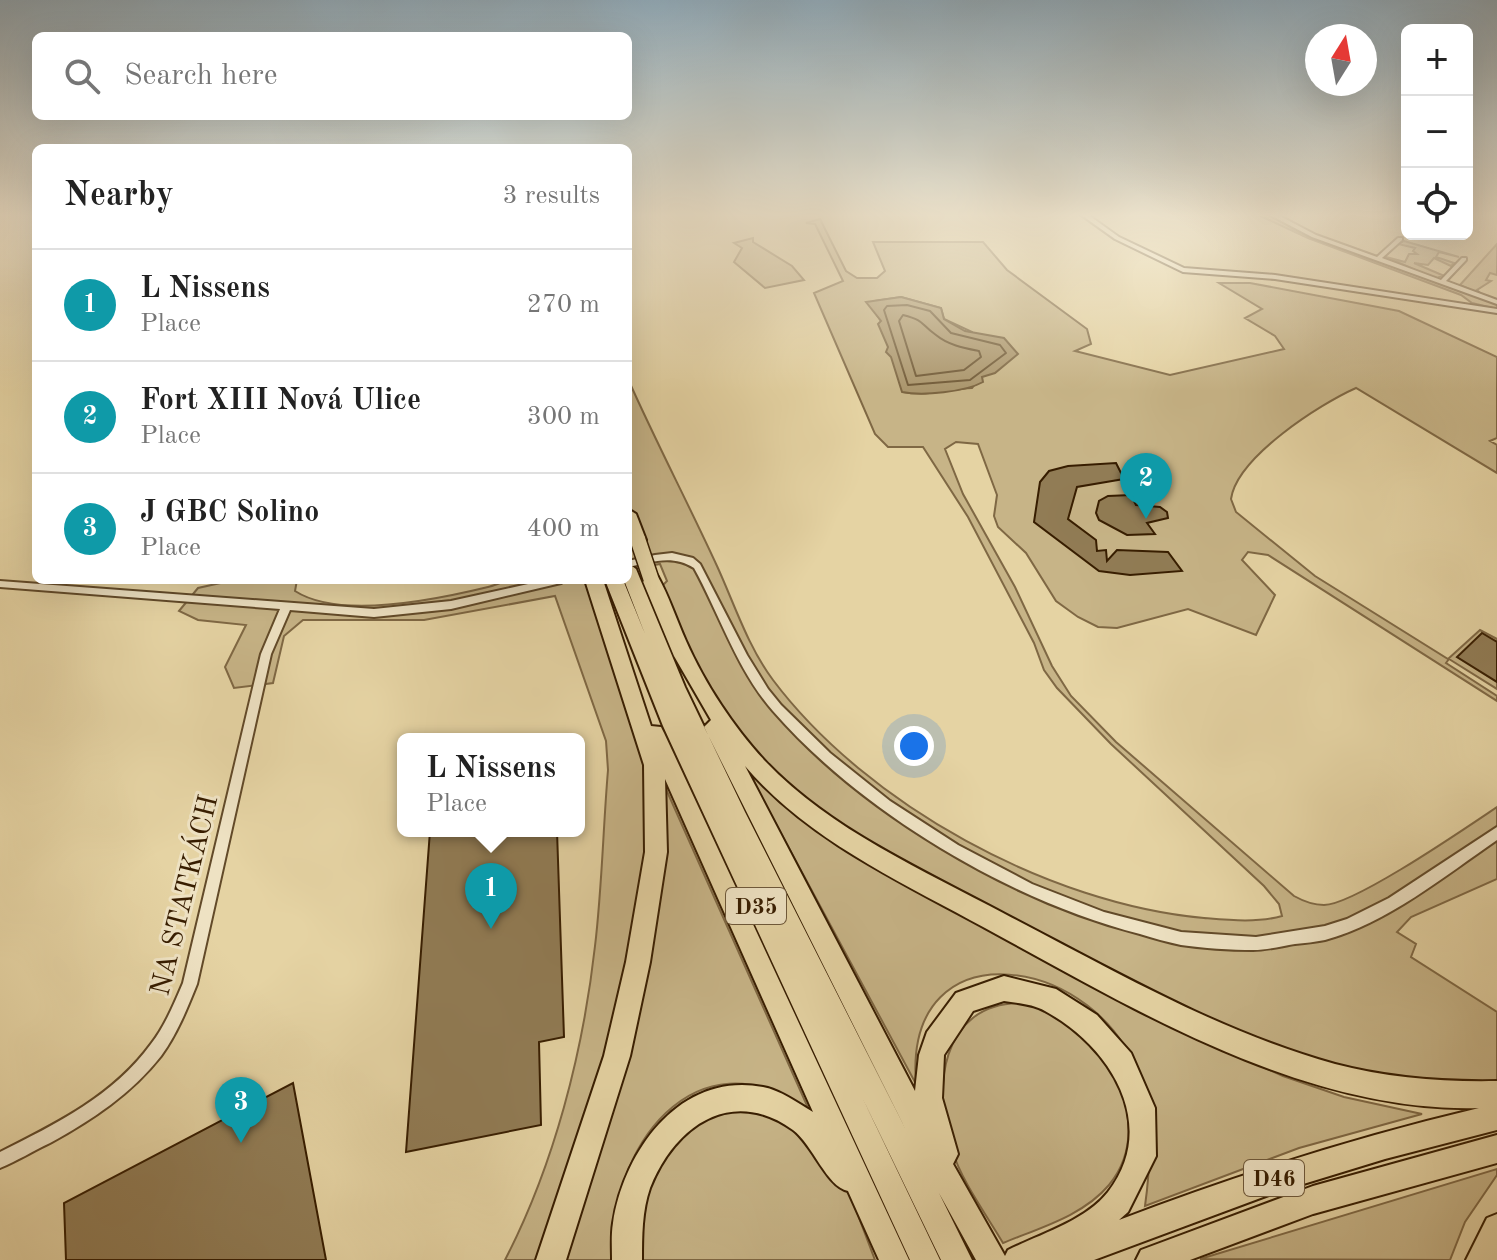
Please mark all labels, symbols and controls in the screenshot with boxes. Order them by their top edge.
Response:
north arrow [1305,24,1377,96]
map controls [1401,24,1473,240]
button: + [1401,24,1473,96]
search box [32,32,632,120]
icon: search [60,54,104,98]
text: Search here [124,61,278,91]
button: − [1401,96,1473,168]
button: locate [1401,168,1473,240]
text: Nearby [64,179,174,213]
text: 3 results [502,183,600,209]
text: L Nissens [140,274,270,304]
text: 1 [82,292,98,318]
text: 270 m [527,292,600,318]
text: Place [140,311,201,337]
text: Fort XIII Nová Ulice [140,386,421,416]
text: 2 [82,404,98,430]
text: 300 m [527,404,600,430]
text: Place [140,423,201,449]
pin: 2 [1120,453,1172,519]
text: J GBC Solino [140,498,319,528]
text: 3 [82,516,98,542]
text: 400 m [527,516,600,542]
text: Place [140,535,201,561]
your location [894,726,934,766]
popup [397,733,585,837]
text: L Nissens [426,754,556,784]
street label: NA STATKÁCH [143,791,224,999]
text: Place [426,791,487,817]
pin: 1 [465,863,517,929]
road number: D35 [726,888,786,924]
pin: 3 [215,1077,267,1143]
road number: D46 [1244,1160,1304,1196]

